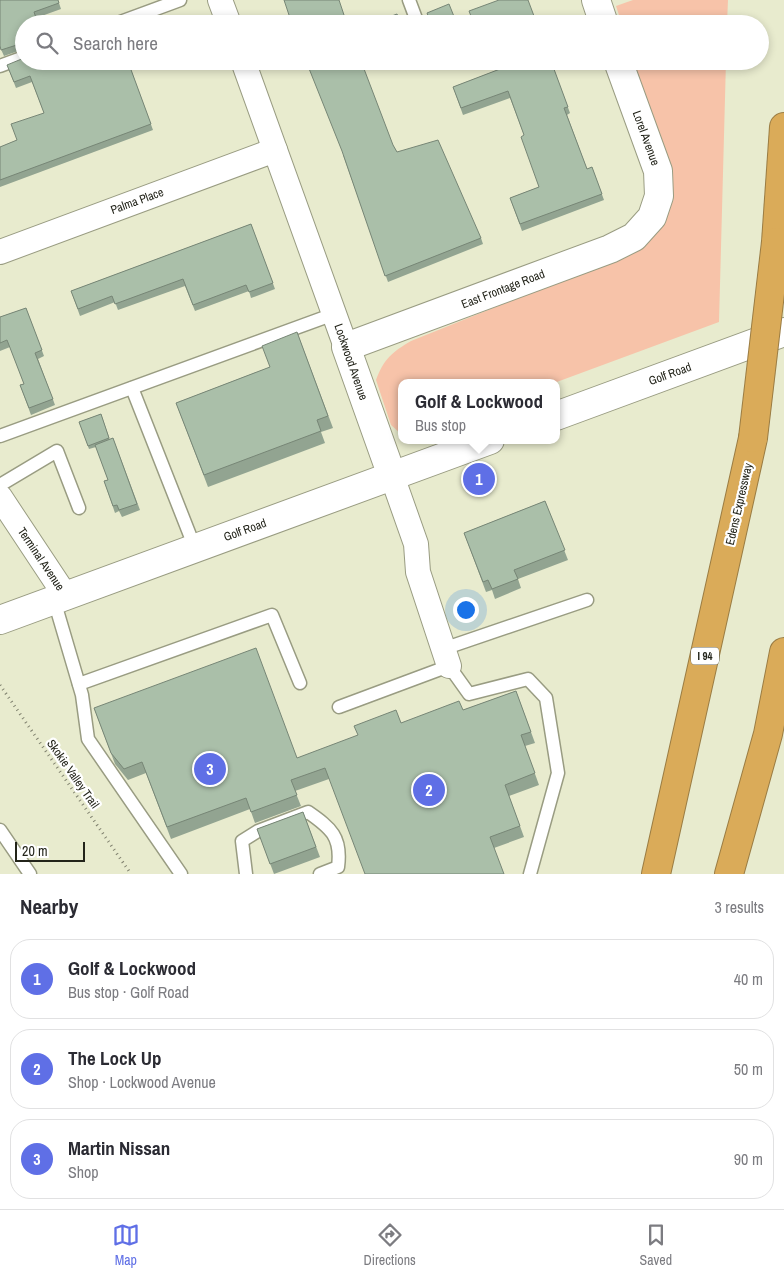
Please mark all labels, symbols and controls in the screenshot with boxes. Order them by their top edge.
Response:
search box [15,15,769,70]
icon: search [33,29,61,57]
text: Search here [73,30,158,56]
street label: Lorel Avenue [629,108,663,168]
street label: Palma Place [108,184,166,218]
street label: East Frontage Road [459,266,547,312]
street label: Lockwood Avenue [330,322,372,402]
street label: Golf Road [646,359,694,389]
popup [398,379,560,444]
text: Golf & Lockwood [415,388,543,414]
text: Bus stop [415,414,466,436]
pin: 1 [463,460,495,498]
street label: Edens Expressway [722,461,756,547]
street label: Golf Road [221,515,269,545]
street label: Terminal Avenue [14,524,68,594]
your location [453,597,479,623]
road number: I 94 [691,648,719,664]
street label: Skokie Valley Trail [43,736,103,812]
pin: 3 [194,750,226,788]
pin: 2 [413,771,445,809]
scale bar [15,839,85,862]
text: 20 m [22,842,48,860]
text: Nearby [20,892,78,921]
text: 3 results [714,896,764,918]
text: Golf & Lockwood [68,955,196,981]
text: 1 [33,968,41,990]
text: 40 m [734,968,763,990]
text: Bus stop · Golf Road [68,981,189,1003]
text: The Lock Up [68,1045,162,1071]
text: 2 [33,1058,41,1080]
text: 50 m [734,1058,763,1080]
text: Shop · Lockwood Avenue [68,1071,216,1093]
text: Martin Nissan [68,1135,170,1161]
text: 3 [33,1148,41,1170]
text: 90 m [734,1148,763,1170]
text: Shop [68,1161,99,1183]
tab: Map [112,1221,140,1269]
tab: Directions [364,1221,416,1269]
tab: Saved [640,1221,672,1269]

